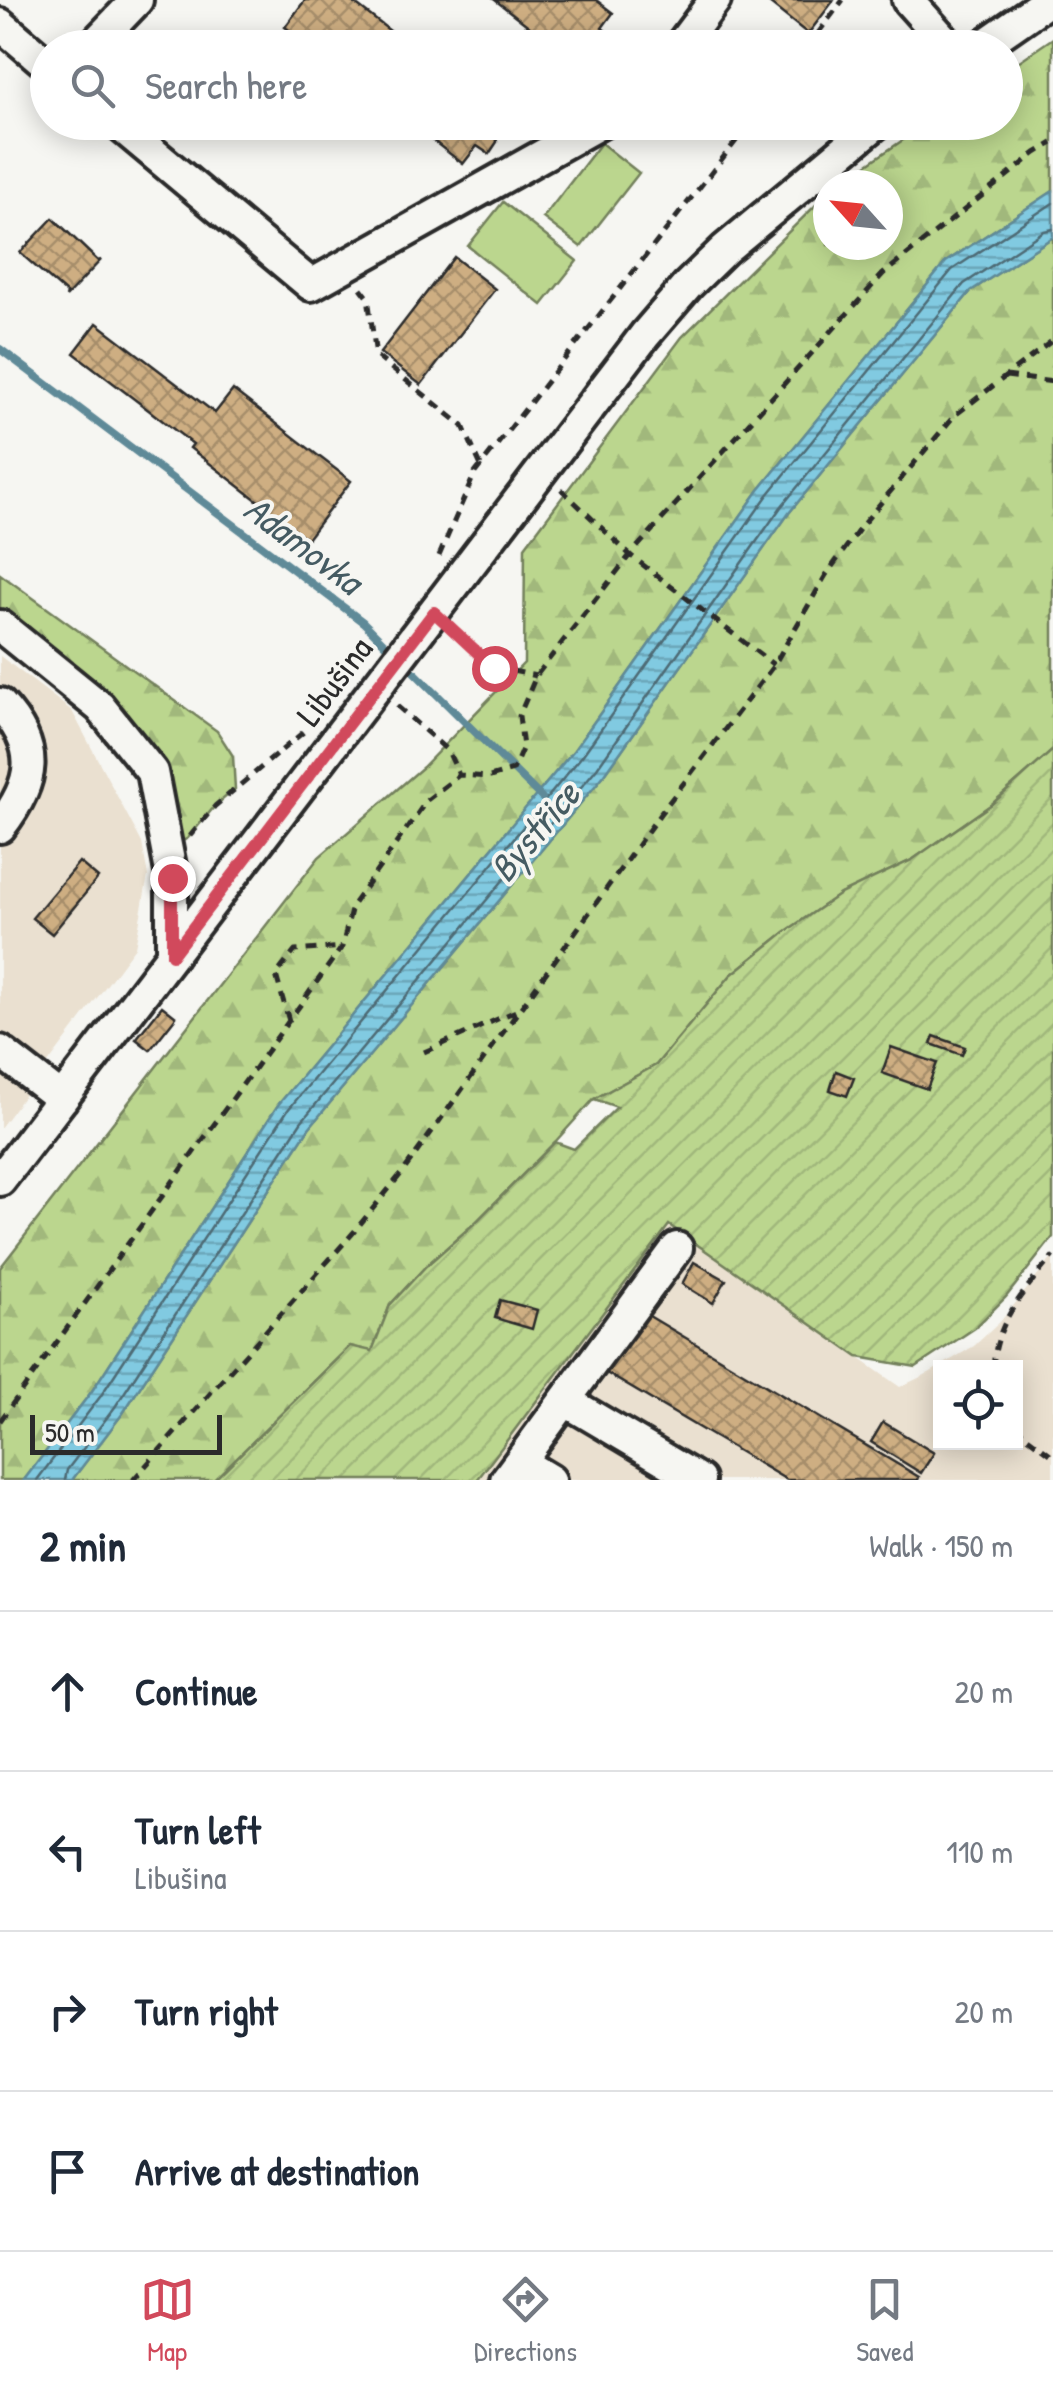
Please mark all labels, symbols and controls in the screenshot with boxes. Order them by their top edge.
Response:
search box [30,30,1023,140]
icon: search [65,58,120,113]
text: Search here [145,59,307,111]
north arrow [813,170,903,260]
water label: Adamovka [234,483,377,608]
street label: Libušina [285,627,383,735]
route start [472,646,518,692]
water label: Bystřice [477,768,592,892]
route end [150,856,196,902]
map controls [933,1360,1023,1450]
button: locate [933,1360,1023,1450]
scale bar [30,1410,222,1454]
text: 50 m [45,1413,95,1451]
text: 2 min [40,1517,126,1574]
text: Walk · 150 m [869,1524,1013,1567]
icon: ahead [40,1664,95,1719]
text: Continue [135,1665,257,1717]
text: 20 m [955,1670,1013,1713]
text: Turn left [135,1804,260,1856]
icon: left [40,1824,95,1879]
text: 110 m [946,1830,1013,1873]
text: Libušina [135,1856,227,1899]
icon: right [40,1984,95,2039]
text: Turn right [135,1985,278,2037]
text: 20 m [955,1990,1013,2033]
icon: arrive [40,2144,95,2199]
text: Arrive at destination [135,2145,419,2197]
tab: Map [140,2272,195,2370]
tab: Directions [474,2272,577,2370]
tab: Saved [856,2272,913,2370]

